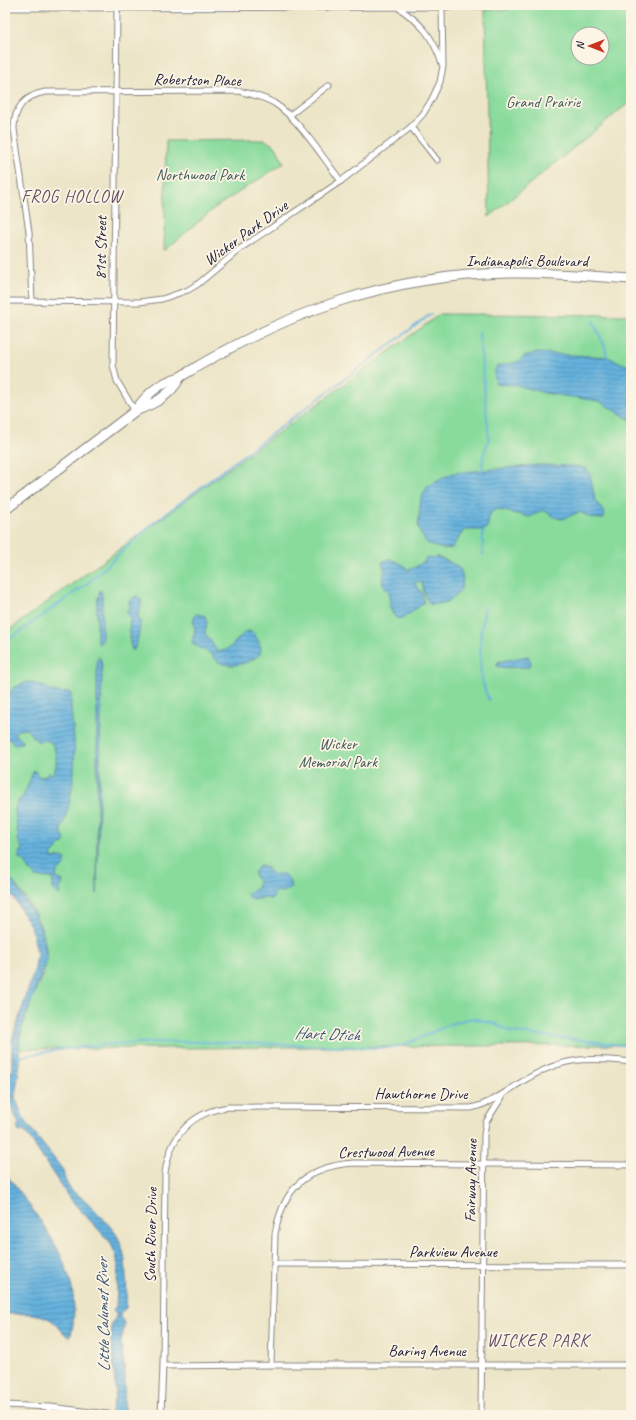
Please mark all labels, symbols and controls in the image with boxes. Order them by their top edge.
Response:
north arrow [570,26,610,66]
text: N [573,40,587,49]
street label: Robertson Place [153,69,243,91]
park label: Grand Prairie [506,92,582,112]
park label: Northwood Park [156,165,245,185]
district label: FROG HOLLOW [22,186,124,207]
street label: Wicker Park Drive [200,195,293,270]
street label: 81st Street [90,214,112,280]
street label: Indianapolis Boulevard [466,251,590,271]
park label: Wicker Memorial Park [299,734,378,772]
water label: Hart Dtich [294,1022,361,1046]
street label: Hawthorne Drive [374,1084,469,1104]
street label: Fairway Avenue [460,1137,482,1223]
street label: Crestwood Avenue [338,1141,436,1163]
street label: South River Drive [140,1185,162,1283]
street label: Parkview Avenue [409,1242,499,1262]
water label: Little Calumet River [91,1255,114,1372]
district label: WICKER PARK [487,1330,592,1351]
street label: Baring Avenue [388,1341,468,1361]

